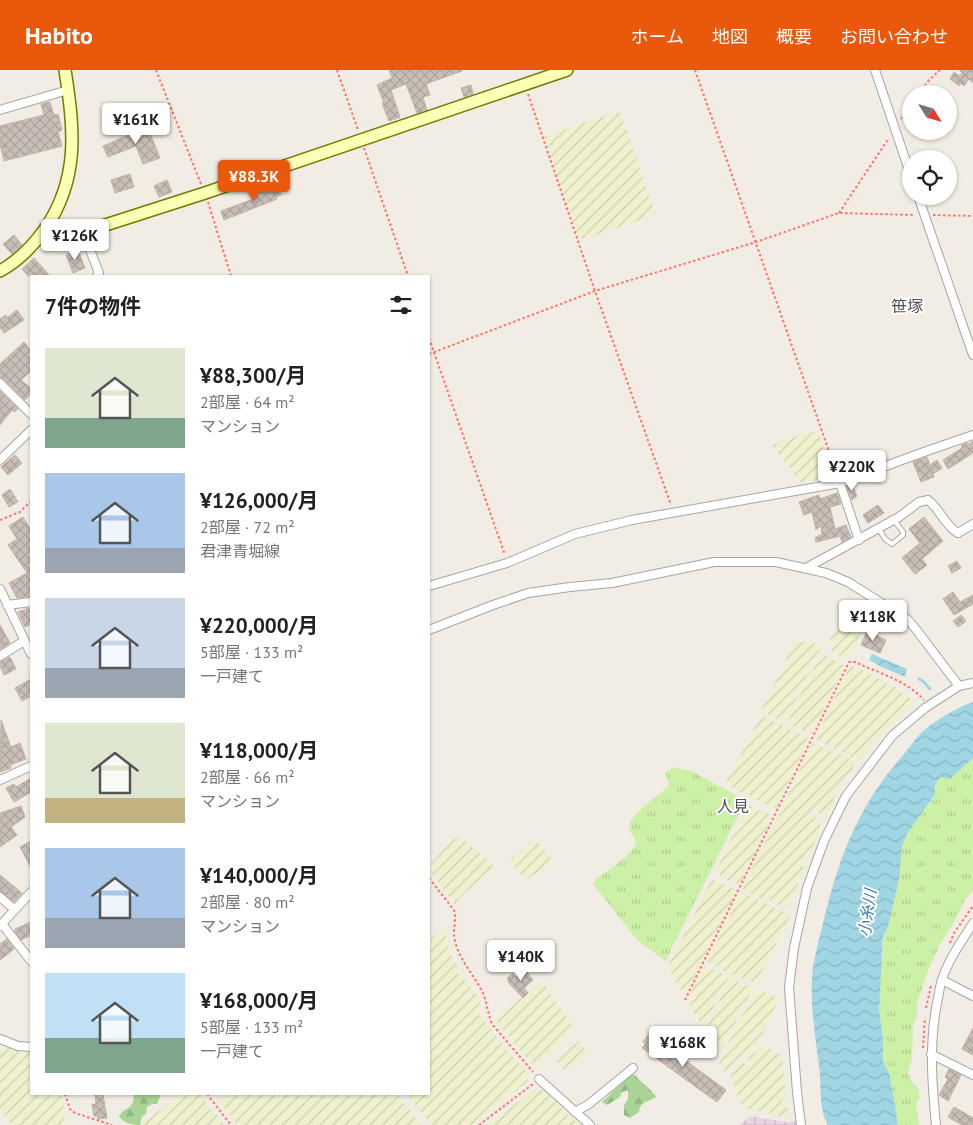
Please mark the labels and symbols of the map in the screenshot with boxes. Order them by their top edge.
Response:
north arrow [902,85,958,140]
pin: ¥161K [101,102,171,145]
pin: ¥88.3K [213,160,295,202]
pin: ¥126K [40,218,110,261]
district label: 笹塚 [891,296,923,316]
pin: ¥220K [817,450,887,492]
pin: ¥118K [838,600,908,642]
district label: 人見 [717,796,749,816]
water label: 小糸川 [854,886,881,938]
pin: ¥140K [486,940,556,982]
pin: ¥168K [648,1026,718,1068]

